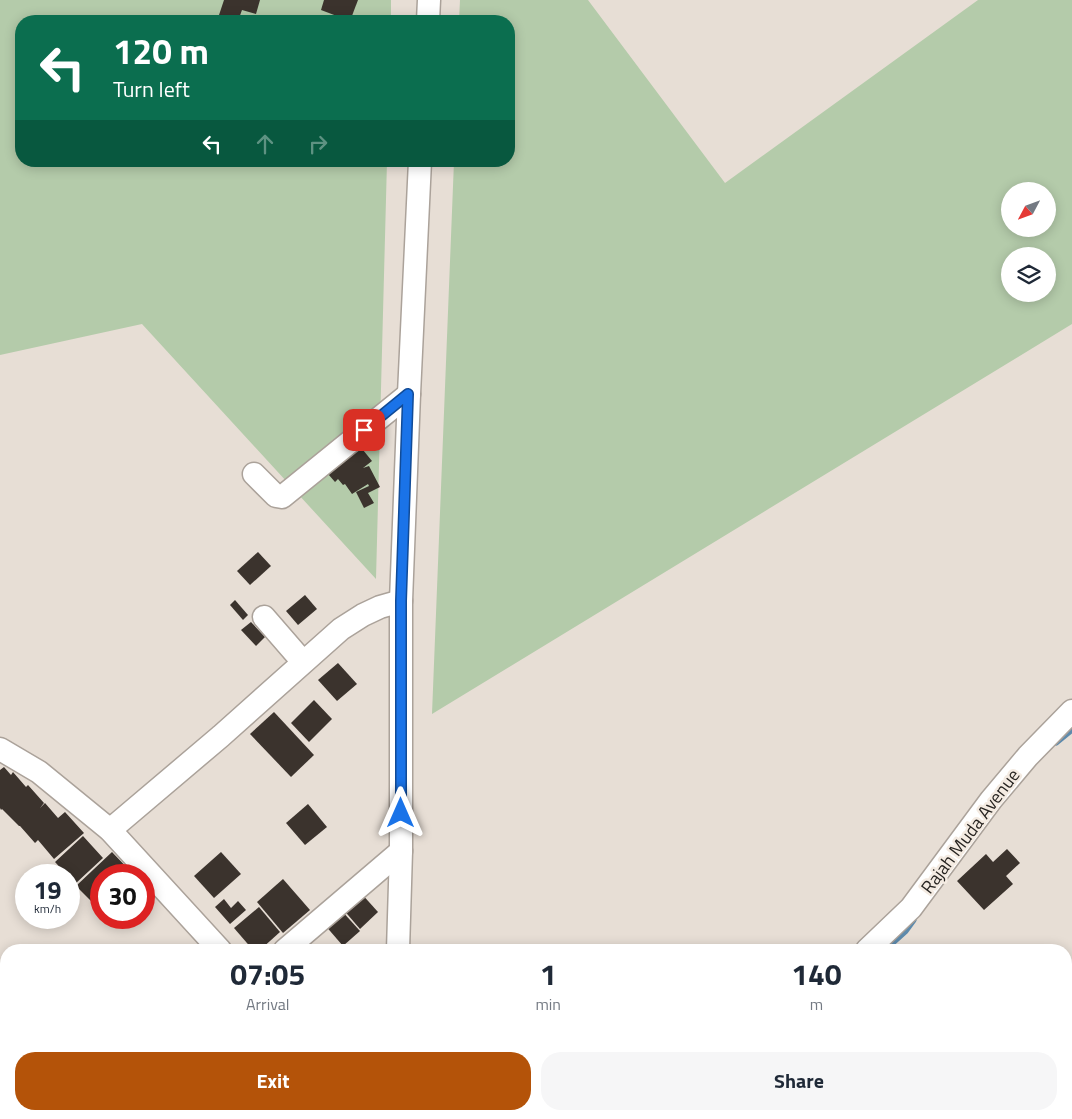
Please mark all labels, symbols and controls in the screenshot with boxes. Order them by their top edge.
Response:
text: 120 m [113,24,209,78]
icon: left [30,35,95,100]
text: Turn left [113,72,190,106]
icon: left [198,130,226,158]
icon: ahead [251,130,279,158]
icon: right [304,130,332,158]
north arrow [1001,182,1056,238]
map controls [1001,182,1056,302]
button: layers [1001,247,1056,302]
pin [343,409,385,451]
icon: arrive [350,416,378,444]
street label: Rajah Muda Avenue [914,763,1026,899]
position arrow [374,786,426,838]
speed limit sign: 30 [90,864,155,929]
text: 19 [33,871,62,909]
text: km/h [34,899,61,918]
text: 07:05 [230,951,305,997]
text: 1 [540,951,557,997]
text: 140 [791,951,842,997]
text: Arrival [246,992,289,1016]
text: min [535,992,561,1016]
text: m [810,992,823,1016]
button: Exit [15,1052,531,1110]
button: Share [541,1052,1057,1110]

